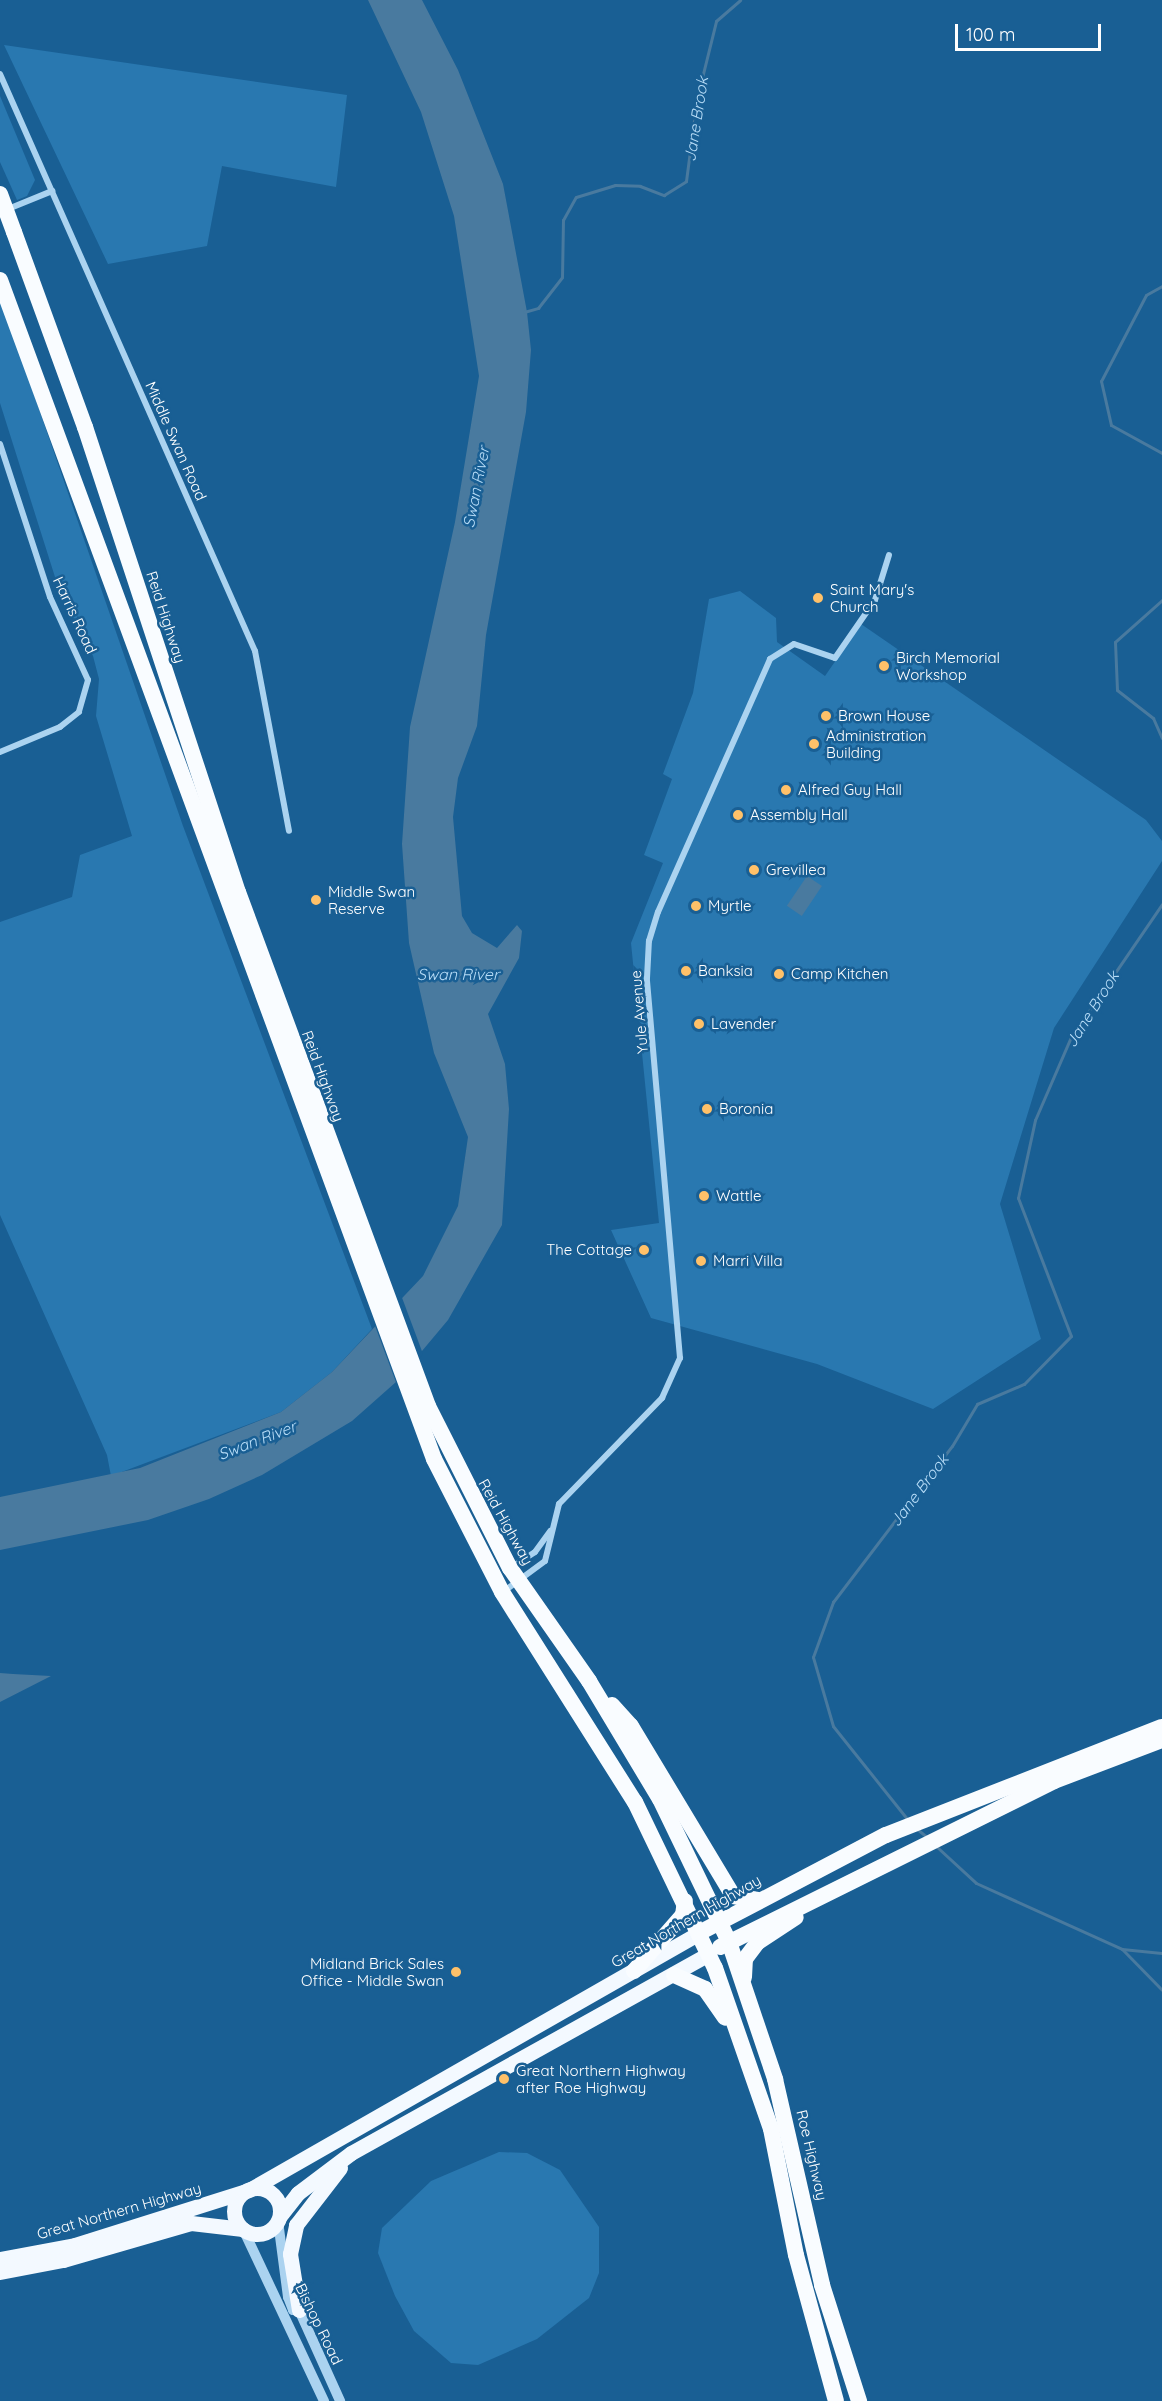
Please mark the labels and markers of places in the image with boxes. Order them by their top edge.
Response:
place label: Saint Mary's Church [830,580,914,615]
marker: Saint Mary's Church [811,591,825,605]
place label: Birch Memorial Workshop [896,648,1000,683]
marker: Birch Memorial Workshop [877,659,891,673]
place label: Brown House [838,707,930,725]
marker: Brown House [819,709,833,723]
place label: Administration Building [826,726,926,761]
marker: Administration Building [807,737,821,751]
place label: Alfred Guy Hall [798,781,902,799]
marker: Alfred Guy Hall [779,783,793,797]
place label: Assembly Hall [750,806,848,824]
marker: Assembly Hall [731,808,745,822]
place label: Grevillea [766,861,826,879]
marker: Grevillea [747,863,761,877]
place label: Middle Swan Reserve [328,882,415,917]
marker: Middle Swan Reserve [309,893,323,907]
place label: Myrtle [708,897,752,915]
marker: Myrtle [689,899,703,913]
place label: Banksia [698,962,753,980]
marker: Banksia [679,964,693,978]
place label: Camp Kitchen [791,965,889,983]
marker: Camp Kitchen [772,967,786,981]
place label: Lavender [711,1015,776,1033]
marker: Lavender [692,1017,706,1031]
place label: Boronia [719,1100,773,1118]
marker: Boronia [700,1102,714,1116]
place label: Wattle [716,1187,761,1205]
marker: Wattle [697,1189,711,1203]
place label: The Cottage [546,1241,632,1259]
marker: The Cottage [637,1243,651,1257]
place label: Marri Villa [713,1252,783,1270]
marker: Marri Villa [694,1254,708,1268]
place label: Midland Brick Sales Office - Middle Swan [301,1954,444,1989]
marker: Midland Brick Sales Office - Middle Swan [449,1965,463,1979]
place label: Great Northern Highway after Roe Highway [516,2061,686,2096]
marker: Great Northern Highway after Roe Highway [497,2072,511,2086]

